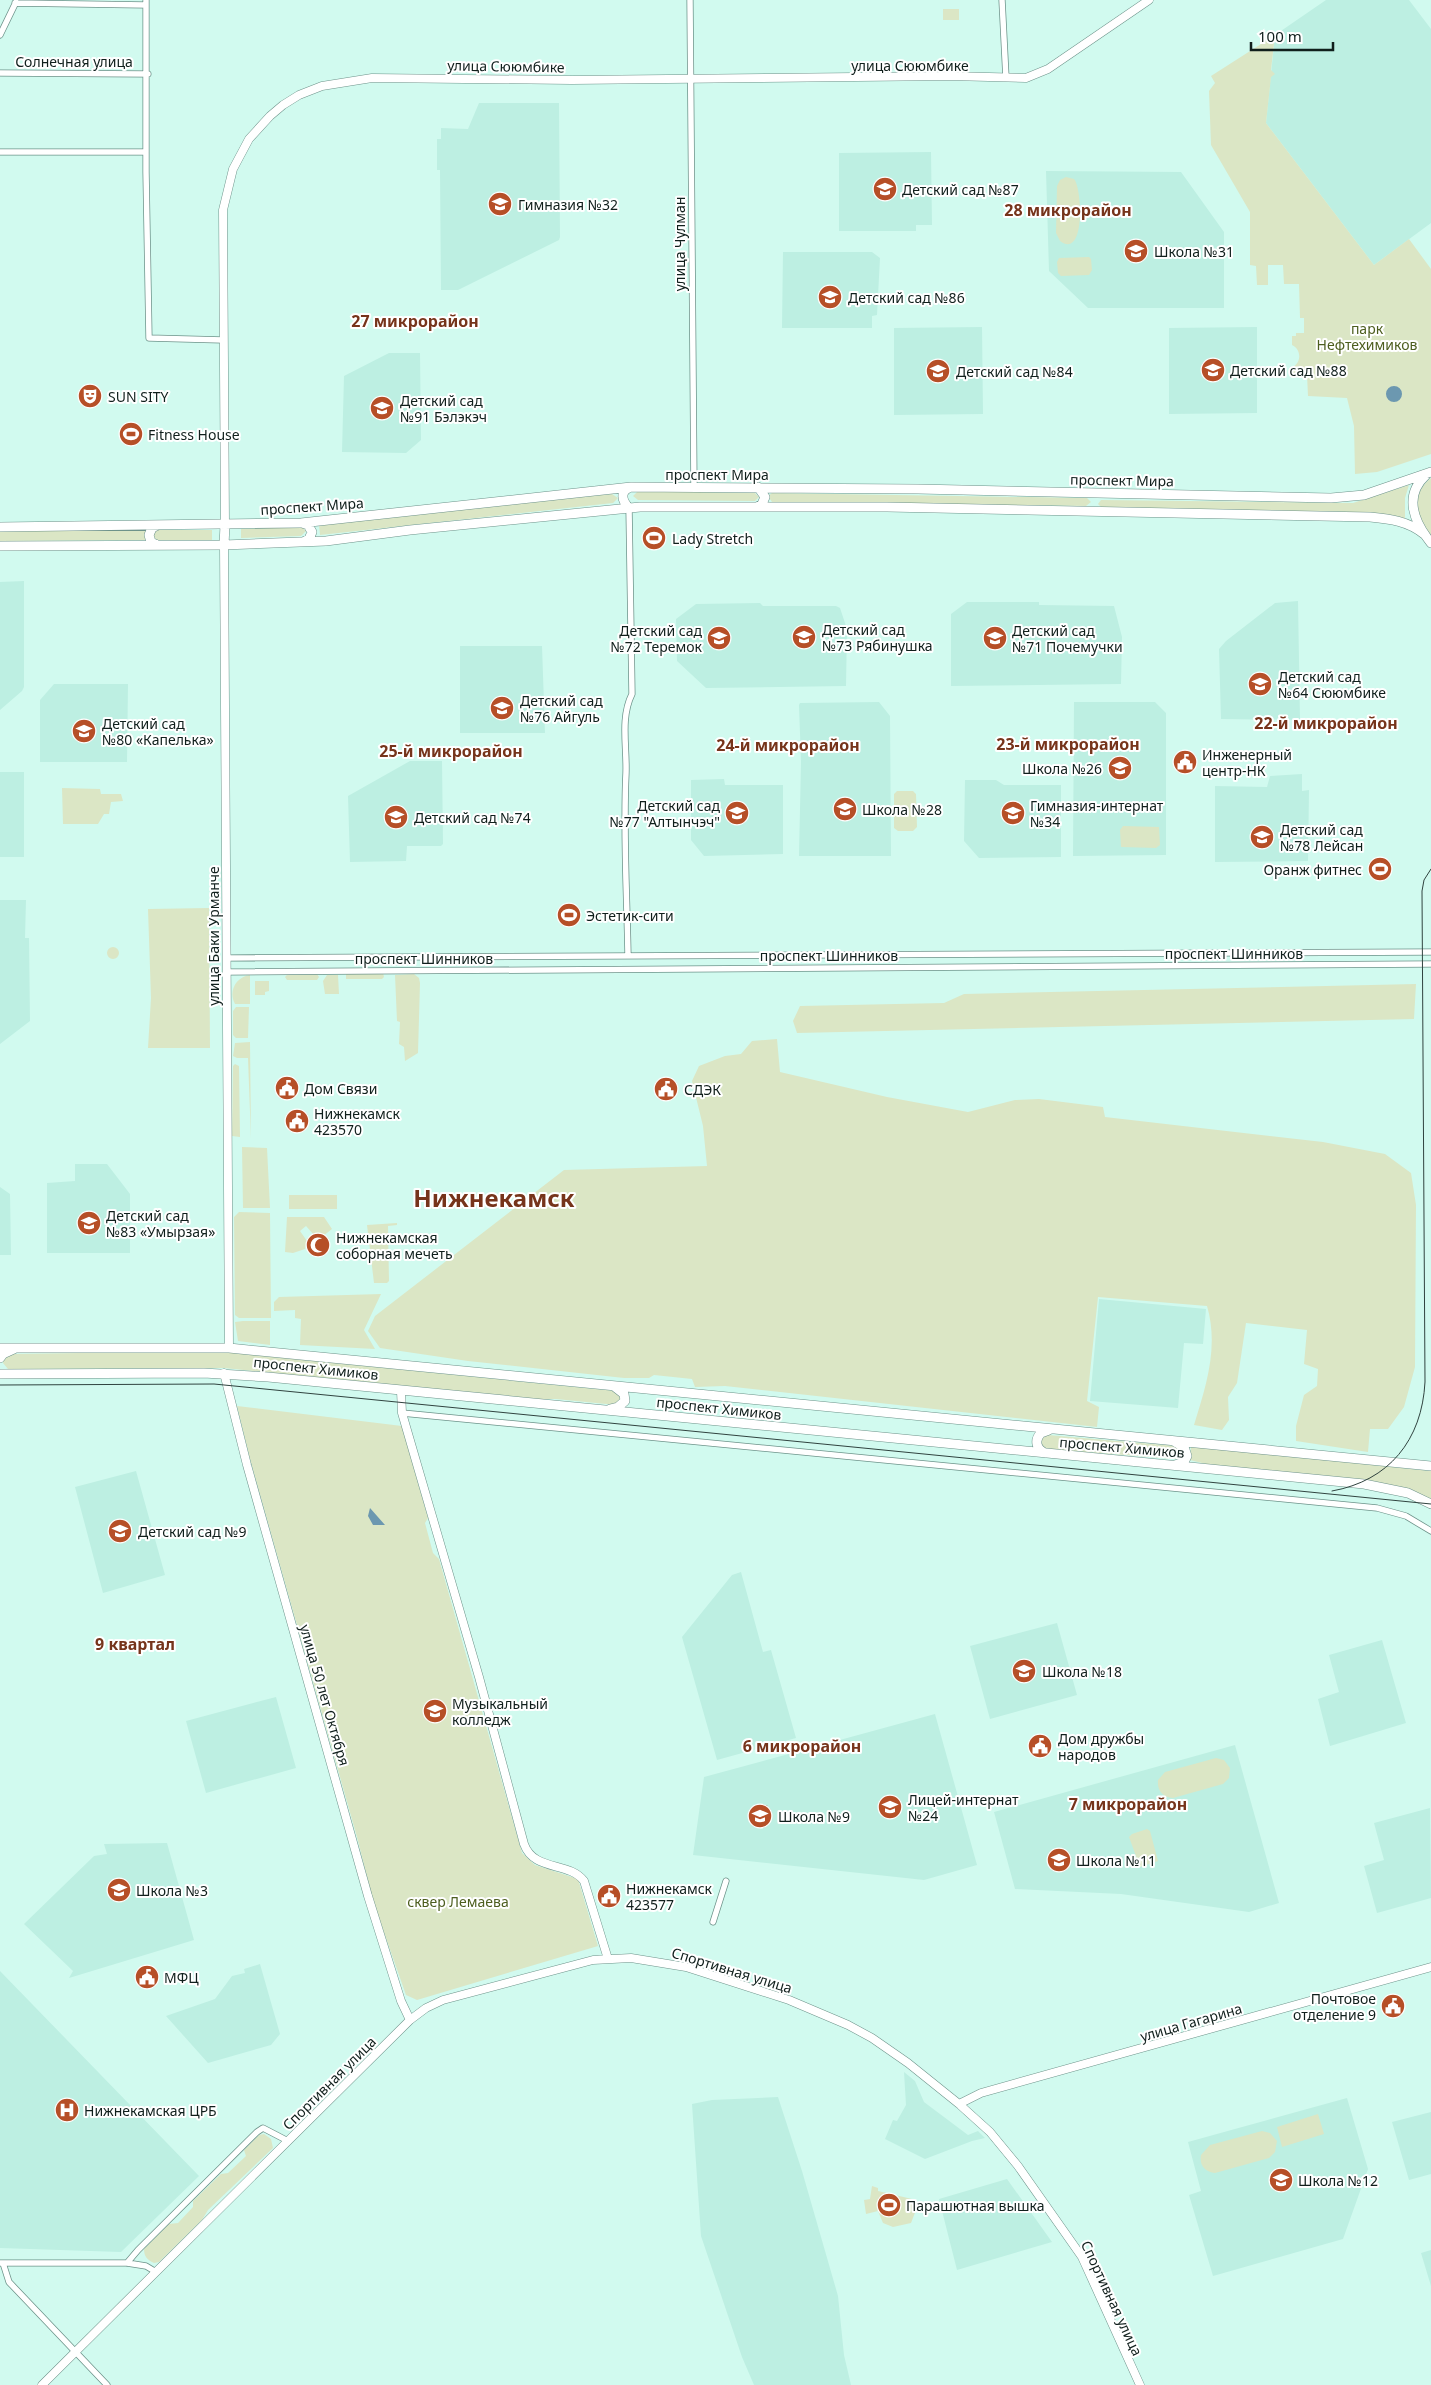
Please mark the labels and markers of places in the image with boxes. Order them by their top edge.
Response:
school or university icon: Детский сад №87 [872,176,898,202]
place label: Детский сад №87 [902,180,1019,199]
school or university icon: Гимназия №32 [487,191,513,217]
place label: Гимназия №32 [518,195,618,214]
school or university icon: Школа №31 [1123,238,1149,264]
place label: Школа №31 [1154,242,1234,261]
school or university icon: Детский сад №86 [817,284,843,310]
place label: Детский сад №86 [848,288,965,307]
school or university icon: Детский сад №88 [1200,357,1226,383]
school or university icon: Детский сад №84 [925,358,951,384]
place label: Детский сад №88 [1230,361,1347,380]
place label: Детский сад №84 [956,362,1073,381]
theatre icon: SUN SITY [77,383,103,409]
place label: SUN SITY [108,387,168,406]
place label: Детский сад №91 Бэлэкэч [400,391,487,426]
school or university icon: Детский сад №91 Бэлэкэч [369,395,395,421]
sports icon: Fitness House [118,421,144,447]
place label: Fitness House [148,425,240,444]
sports icon: Lady Stretch [641,525,667,551]
place label: Lady Stretch [672,529,753,548]
place label: Детский сад №73 Рябинушка [822,620,933,655]
place label: Детский сад №72 Теремок [610,621,703,656]
place label: Детский сад №71 Почемучки [1012,621,1123,656]
school or university icon: Детский сад №73 Рябинушка [791,624,817,650]
school or university icon: Детский сад №72 Теремок [706,625,732,651]
school or university icon: Детский сад №71 Почемучки [982,625,1008,651]
place label: Детский сад №64 Сююмбике [1278,667,1386,702]
school or university icon: Детский сад №64 Сююмбике [1247,671,1273,697]
place label: Детский сад №76 Айгуль [520,691,603,726]
school or university icon: Детский сад №76 Айгуль [489,695,515,721]
place label: Детский сад №80 «Капелька» [102,714,214,749]
school or university icon: Детский сад №80 «Капелька» [71,718,97,744]
place label: Инженерный центр-НК [1202,745,1292,780]
public building icon: Инженерный центр-НК [1172,749,1198,775]
school or university icon: Школа №26 [1107,755,1133,781]
place label: Школа №26 [1022,759,1102,778]
place label: Детский сад №77 "Алтынчэч" [609,796,720,831]
school or university icon: Школа №28 [832,796,858,822]
place label: Гимназия-интернат №34 [1030,796,1164,831]
school or university icon: Детский сад №77 "Алтынчэч" [724,800,750,826]
place label: Школа №28 [862,800,942,819]
school or university icon: Гимназия-интернат №34 [1000,800,1026,826]
school or university icon: Детский сад №74 [383,804,409,830]
place label: Детский сад №74 [414,808,531,827]
place label: Детский сад №78 Лейсан [1280,820,1363,855]
school or university icon: Детский сад №78 Лейсан [1249,824,1275,850]
sports icon: Оранж фитнес [1367,856,1393,882]
place label: Оранж фитнес [1263,860,1362,879]
sports icon: Эстетик-сити [556,902,582,928]
place label: Эстетик-сити [586,906,674,925]
public building icon: Дом Связи [274,1075,300,1101]
public building icon: СДЭК [653,1076,679,1102]
place label: Дом Связи [304,1079,377,1098]
place label: СДЭК [684,1080,721,1099]
place label: Нижнекамск 423570 [314,1104,401,1139]
public building icon: Нижнекамск 423570 [284,1108,310,1134]
place label: Детский сад №83 «Умырзая» [106,1206,215,1241]
school or university icon: Детский сад №83 «Умырзая» [76,1210,102,1236]
place label: Нижнекамская соборная мечеть [336,1228,453,1263]
mosque icon: Нижнекамская соборная мечеть [305,1232,331,1258]
school or university icon: Детский сад №9 [107,1518,133,1544]
place label: Детский сад №9 [138,1522,247,1541]
school or university icon: Школа №18 [1011,1658,1037,1684]
place label: Школа №18 [1042,1662,1122,1681]
place label: Музыкальный колледж [452,1694,548,1729]
school or university icon: Музыкальный колледж [422,1698,448,1724]
place label: Дом дружбы народов [1058,1729,1144,1764]
public building icon: Дом дружбы народов [1027,1733,1053,1759]
place label: Лицей-интернат №24 [908,1790,1019,1825]
school or university icon: Лицей-интернат №24 [877,1794,903,1820]
school or university icon: Школа №9 [747,1803,773,1829]
place label: Школа №9 [778,1807,850,1826]
school or university icon: Школа №11 [1046,1847,1072,1873]
place label: Школа №11 [1076,1851,1156,1870]
school or university icon: Школа №3 [106,1877,132,1903]
place label: Нижнекамск 423577 [626,1879,713,1914]
place label: Школа №3 [136,1881,208,1900]
public building icon: Нижнекамск 423577 [596,1883,622,1909]
public building icon: МФЦ [134,1964,160,1990]
place label: МФЦ [164,1968,199,1987]
place label: Почтовое отделение 9 [1293,1989,1376,2024]
public building icon: Почтовое отделение 9 [1380,1993,1406,2019]
hospital icon: Нижнекамская ЦРБ [54,2097,80,2123]
place label: Нижнекамская ЦРБ [84,2101,217,2120]
school or university icon: Школа №12 [1268,2167,1294,2193]
place label: Школа №12 [1298,2171,1378,2190]
sports icon: Парашютная вышка [876,2192,902,2218]
place label: Парашютная вышка [906,2196,1045,2215]

